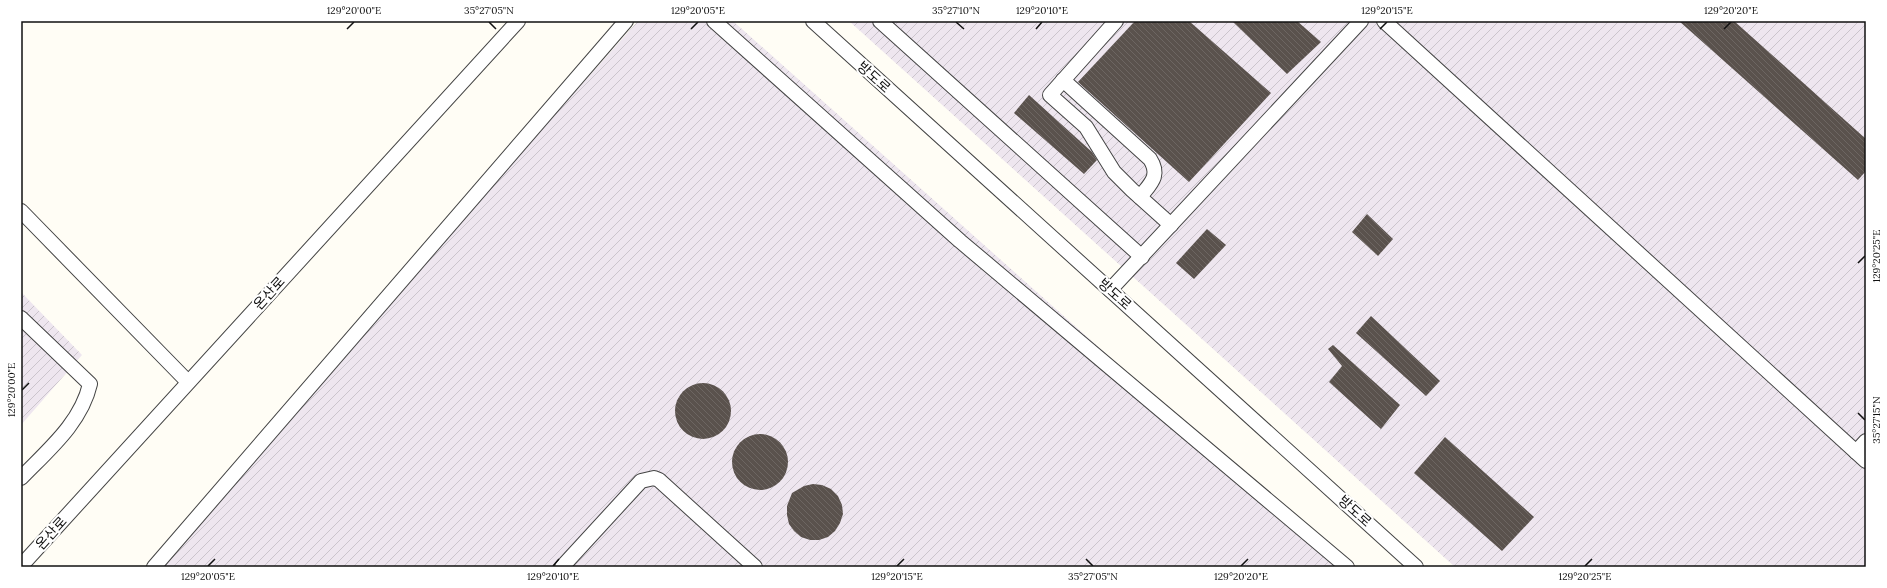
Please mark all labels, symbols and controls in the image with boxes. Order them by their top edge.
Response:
text: 129°20'00"E [327,4,381,17]
text: 35°27'05"N [464,4,514,17]
text: 129°20'05"E [671,4,725,17]
text: 35°27'10"N [932,4,980,17]
text: 129°20'10"E [1016,4,1068,17]
text: 129°20'15"E [1361,4,1413,17]
text: 129°20'20"E [1704,4,1758,17]
street label: 방도로 [854,57,894,97]
text: 129°20'25"E [1870,230,1883,283]
street label: 온산로 [249,273,289,313]
street label: 방도로 [1095,274,1135,314]
text: 129°20'00"E [5,363,18,417]
text: 35°27'15"N [1870,396,1883,444]
street label: 방도로 [1335,491,1375,531]
street label: 온산로 [31,513,71,553]
text: 129°20'05"E [181,570,235,583]
text: 129°20'10"E [527,570,579,583]
text: 129°20'15"E [871,570,923,583]
text: 35°27'05"N [1068,570,1118,583]
text: 129°20'20"E [1214,570,1268,583]
text: 129°20'25"E [1559,570,1612,583]

